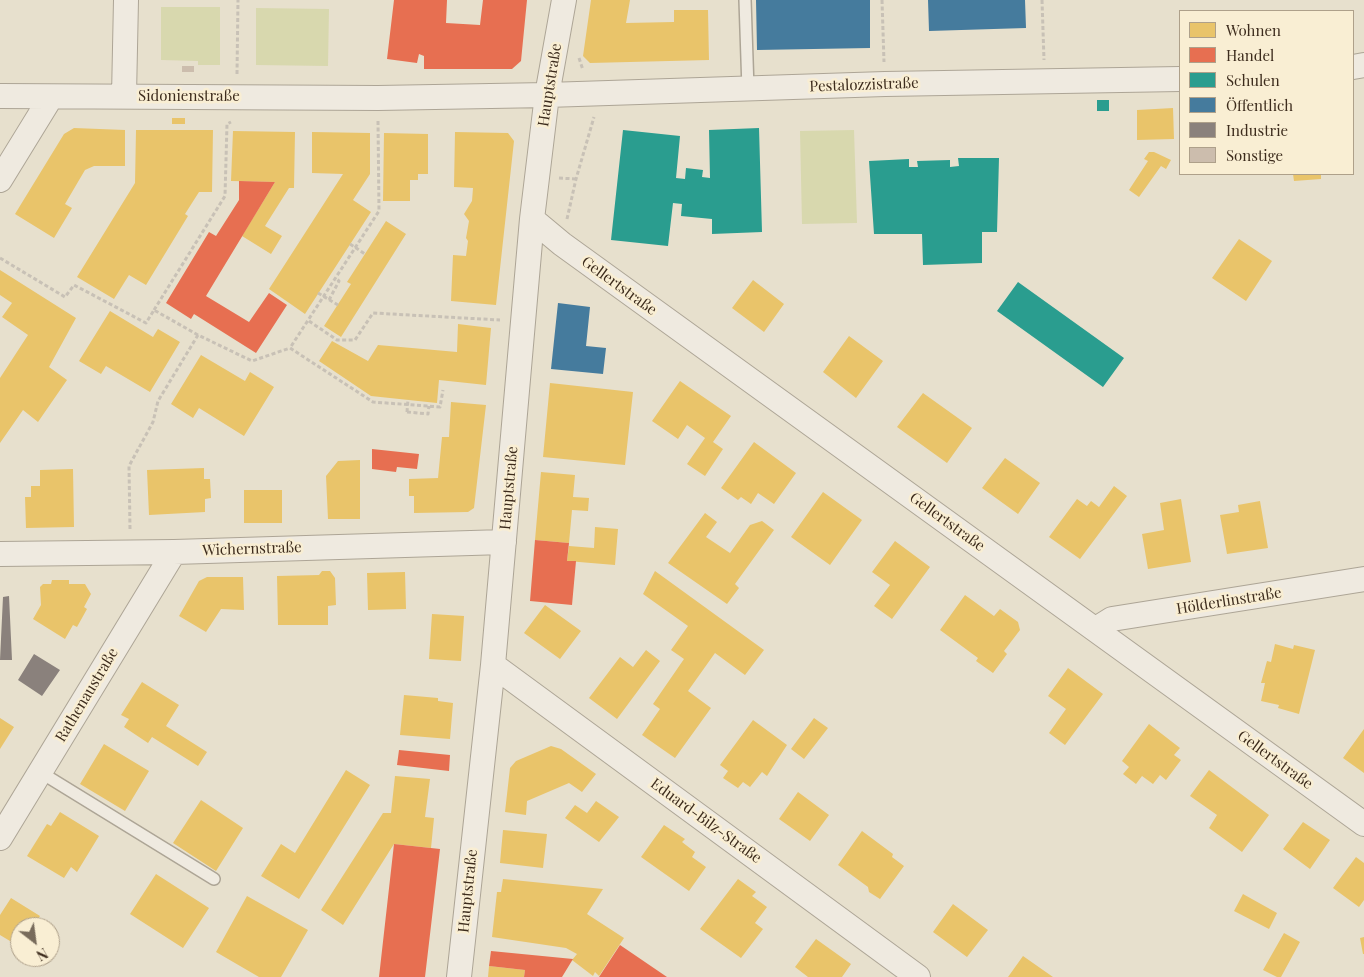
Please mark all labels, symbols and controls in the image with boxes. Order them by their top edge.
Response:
legend [1179,10,1354,175]
text: Wohnen [1226,20,1281,40]
street label: Hauptstraße [535,42,565,128]
text: Handel [1226,45,1274,65]
text: Schulen [1226,70,1280,90]
street label: Pestalozzistraße [809,74,919,96]
street label: Sidonienstraße [138,87,240,105]
text: Öffentlich [1226,95,1293,115]
text: Industrie [1226,120,1288,140]
text: Sonstige [1226,145,1283,165]
street label: Gellertstraße [578,253,660,319]
street label: Hauptstraße [496,445,522,531]
street label: Gellertstraße [906,489,988,555]
street label: Wichernstraße [202,538,302,560]
street label: Hölderlinstraße [1175,584,1283,618]
street label: Rathenaustraße [52,645,122,745]
street label: Gellertstraße [1234,727,1316,793]
street label: Eduard-Bilz-Straße [647,775,765,867]
street label: Hauptstraße [455,848,481,934]
north arrow [10,917,60,967]
text: N [33,944,51,965]

